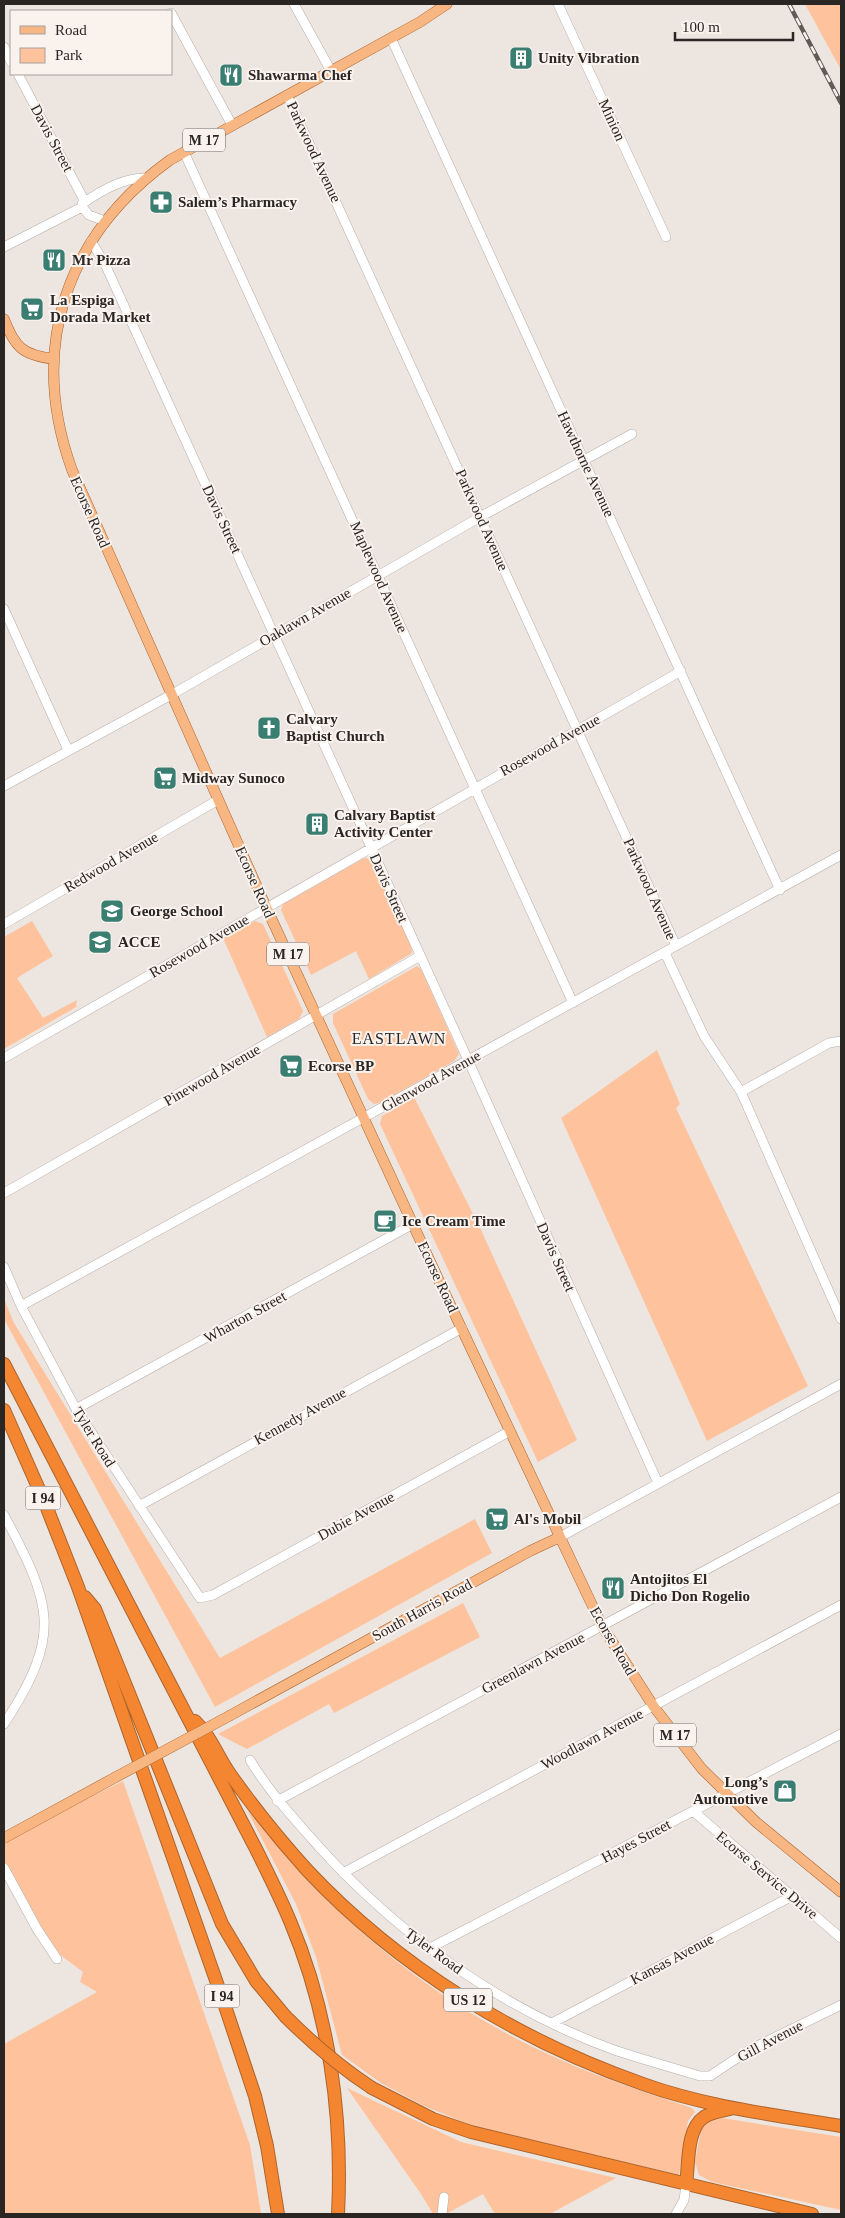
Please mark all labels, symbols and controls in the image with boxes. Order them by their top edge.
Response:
legend [10,10,172,75]
scale bar [675,10,792,42]
text: 100 m [682,19,720,35]
text: Road [55,22,87,38]
building icon: Unity Vibration [508,45,534,71]
text: Park [55,47,83,63]
place label: Unity Vibration [538,50,640,66]
restaurant icon: Shawarma Chef [218,62,244,88]
place label: Shawarma Chef [248,67,353,83]
street label: Minion [595,97,629,144]
street label: Parkwood Avenue [284,99,344,205]
street label: Davis Street [28,102,77,175]
road number: M 17 [183,128,225,152]
pharmacy icon: Salem’s Pharmacy [148,189,174,215]
place label: Salem’s Pharmacy [178,194,298,210]
restaurant icon: Mr Pizza [41,247,67,273]
place label: Mr Pizza [72,252,131,268]
place label: La Espiga Dorada Market [50,292,150,325]
supermarket icon: La Espiga Dorada Market [19,296,45,322]
street label: Hawthorne Avenue [554,408,618,520]
street label: Parkwood Avenue [452,467,512,573]
street label: Ecorse Road [67,474,113,551]
street label: Davis Street [199,482,245,557]
street label: Maplewood Avenue [347,519,411,635]
street label: Oaklawn Avenue [257,584,354,650]
place label: Calvary Baptist Church [286,711,385,744]
street label: Rosewood Avenue [497,711,603,779]
church icon: Calvary Baptist Church [256,715,282,741]
supermarket icon: Midway Sunoco [152,765,178,791]
place label: Midway Sunoco [182,770,285,786]
place label: Calvary Baptist Activity Center [334,807,435,840]
building icon: Calvary Baptist Activity Center [304,811,330,837]
street label: Redwood Avenue [61,828,161,895]
street label: Parkwood Avenue [620,836,680,942]
street label: Ecorse Road [232,844,278,921]
street label: Davis Street [367,851,412,926]
school or university icon: George School [99,898,125,924]
place label: George School [130,903,223,919]
street label: Rosewood Avenue [147,911,252,981]
school or university icon: ACCE [87,929,113,955]
place label: ACCE [118,934,161,950]
road number: M 17 [267,942,309,966]
district label: EASTLAWN [352,1030,446,1047]
street label: Pinewood Avenue [161,1041,263,1109]
street label: Glenwood Avenue [379,1047,484,1115]
supermarket icon: Ecorse BP [278,1053,304,1079]
place label: Ecorse BP [308,1058,374,1074]
cafe icon: Ice Cream Time [372,1208,398,1234]
place label: Ice Cream Time [402,1213,506,1229]
street label: Davis Street [534,1220,579,1295]
street label: Ecorse Road [415,1239,462,1315]
street label: Wharton Street [201,1287,289,1346]
street label: Kennedy Avenue [251,1384,349,1448]
street label: Tyler Road [70,1404,119,1470]
road number: I 94 [26,1486,60,1510]
street label: Dubie Avenue [315,1488,397,1544]
supermarket icon: Al's Mobil [484,1506,510,1532]
place label: Al's Mobil [514,1511,581,1527]
place label: Antojitos El Dicho Don Rogelio [630,1571,750,1604]
restaurant icon: Antojitos El Dicho Don Rogelio [600,1575,626,1601]
street label: South Harris Road [369,1576,475,1644]
street label: Ecorse Road [587,1604,639,1678]
street label: Greenlawn Avenue [479,1629,587,1697]
street label: Woodlawn Avenue [538,1705,646,1773]
road number: M 17 [654,1724,696,1746]
place label: Long’s Automotive [693,1774,768,1807]
shop icon: Long’s Automotive [772,1778,798,1804]
street label: Hayes Street [599,1816,674,1866]
street label: Ecorse Service Drive [713,1828,821,1922]
street label: Tyler Road [402,1925,466,1977]
street label: Kansas Avenue [628,1930,717,1988]
road number: I 94 [204,1984,240,2008]
road number: US 12 [444,1988,492,2012]
street label: Gill Avenue [735,2017,806,2065]

